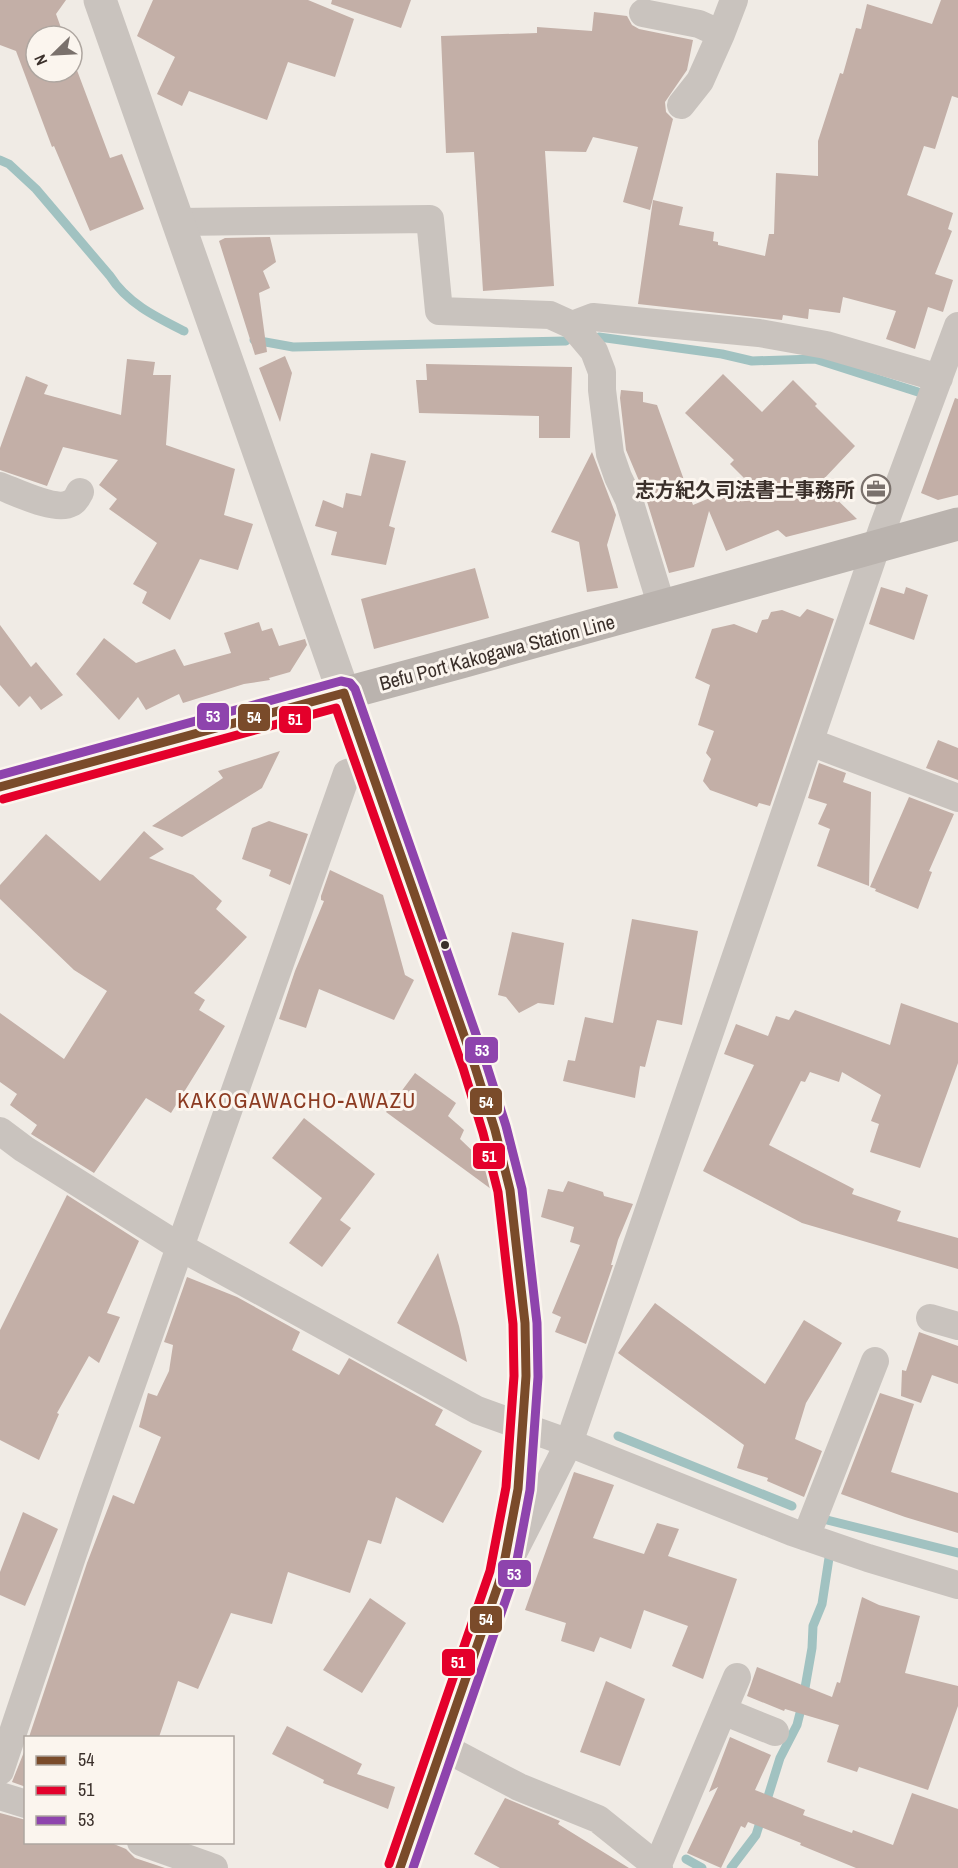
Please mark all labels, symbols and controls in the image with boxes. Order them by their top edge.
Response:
north arrow [24,24,84,84]
text: N [28,51,52,69]
office icon: 志方紀久司法書士事務所 [860,473,892,505]
place label: 志方紀久司法書士事務所 [635,476,855,503]
street label: Befu Port Kakogawa Station Line [376,608,618,696]
line badge: 53 [196,702,230,731]
line badge: 54 [237,703,271,732]
text: 53 [206,705,220,727]
line badge: 51 [278,705,312,734]
text: 54 [247,706,262,728]
text: 51 [288,708,303,730]
unlabelled marker [439,939,451,951]
line badge: 53 [464,1036,499,1064]
text: 53 [475,1039,489,1061]
district label: KAKOGAWACHO-AWAZU [177,1085,417,1115]
line badge: 54 [469,1087,503,1116]
text: 54 [479,1091,494,1113]
line badge: 51 [472,1142,506,1170]
text: 51 [482,1145,497,1167]
line badge: 53 [497,1559,532,1588]
text: 53 [507,1563,521,1585]
line badge: 54 [469,1605,503,1634]
text: 54 [479,1608,494,1630]
line badge: 51 [441,1648,476,1677]
text: 51 [451,1651,466,1673]
legend [24,1736,234,1844]
text: 54 [78,1747,94,1772]
text: 51 [78,1777,95,1802]
text: 53 [78,1807,94,1832]

